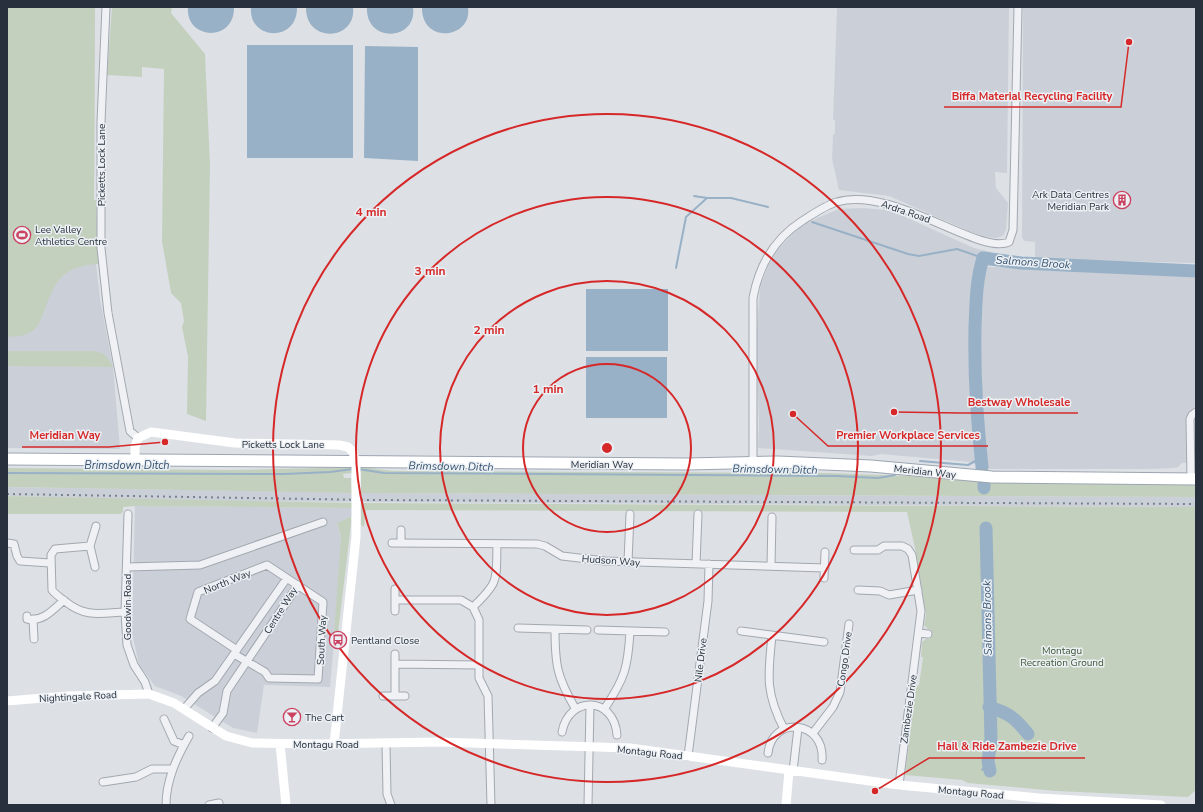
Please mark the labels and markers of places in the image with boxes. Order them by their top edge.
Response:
callout: Biffa Material Recycling Facility [944,84,1121,107]
place label: Ark Data Centres Meridian Park [1032,188,1110,214]
building icon: Ark Data Centres Meridian Park [1112,190,1132,210]
place label: Lee Valley Athletics Centre [35,223,107,249]
sports icon: Lee Valley Athletics Centre [12,225,32,245]
callout: Bestway Wholesale [960,390,1078,413]
callout: Premier Workplace Services [828,423,988,446]
callout: Meridian Way [22,424,109,447]
centre of rings [600,441,614,455]
bus stop icon: Pentland Close [328,630,348,650]
place label: Pentland Close [351,634,419,648]
bar icon: The Cart [282,707,302,727]
place label: The Cart [305,711,344,725]
callout: Hail & Ride Zambezie Drive [929,735,1085,758]

